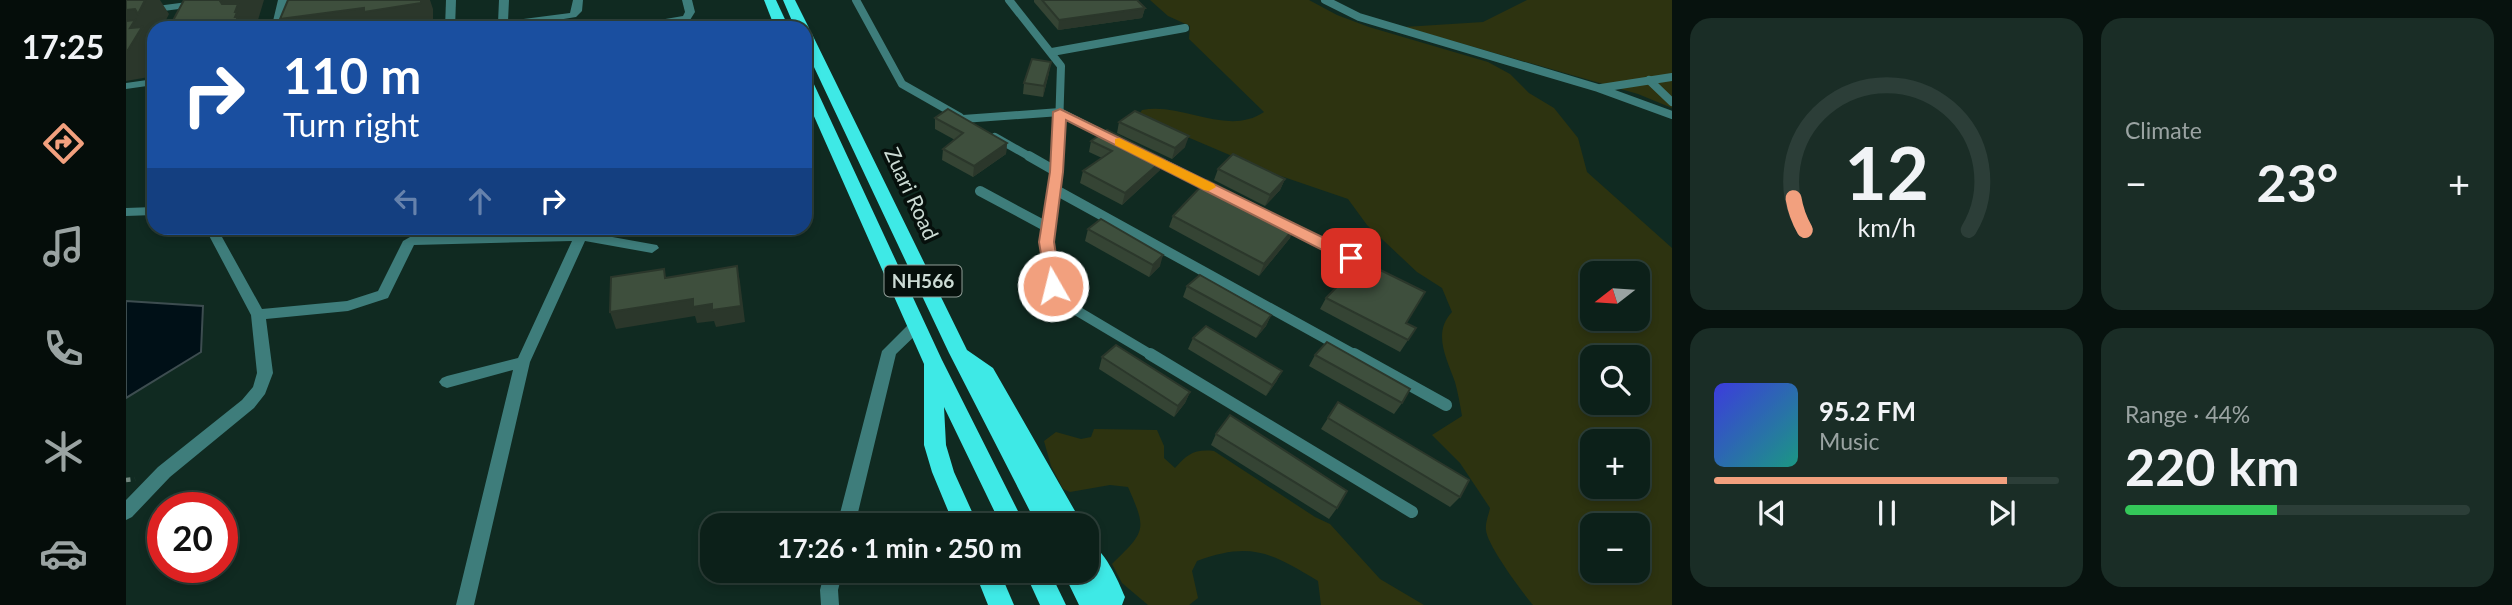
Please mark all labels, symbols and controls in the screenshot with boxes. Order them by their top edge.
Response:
text: 17:25 [22,27,104,66]
text: 110 m [283,46,421,104]
icon: right [168,49,259,140]
text: Turn right [283,105,419,144]
text: Climate [2125,116,2202,144]
icon: directions [39,119,88,168]
text: 12 [1844,128,1929,216]
street label: Zuari Road [880,143,945,243]
text: 23° [2257,151,2338,213]
text: − [2125,160,2147,206]
text: + [2448,160,2470,206]
icon: left [388,182,426,220]
icon: ahead [461,182,499,220]
icon: right [534,182,572,220]
text: km/h [1857,212,1916,242]
icon: music [39,222,88,271]
pin [1321,228,1381,288]
icon: arrive [1332,239,1370,277]
position arrow [1016,249,1090,323]
north arrow [1580,261,1650,331]
map controls [1580,261,1650,583]
road number: NH566 [884,266,962,296]
icon: phone [39,324,88,373]
button: search [1580,345,1650,415]
text: 95.2 FM [1819,395,1916,427]
text: Range · 44% [2125,400,2250,428]
icon: climate [39,427,88,476]
text: Music [1819,427,1879,455]
button: + [1580,429,1650,499]
text: 220 km [2125,435,2299,497]
speed limit sign: 20 [147,492,238,583]
icon: previous [1753,494,1791,532]
icon: pause [1868,494,1906,532]
icon: next [1983,494,2021,532]
button: − [1580,513,1650,583]
icon: car [39,529,88,578]
text: 17:26 · 1 min · 250 m [777,532,1022,564]

